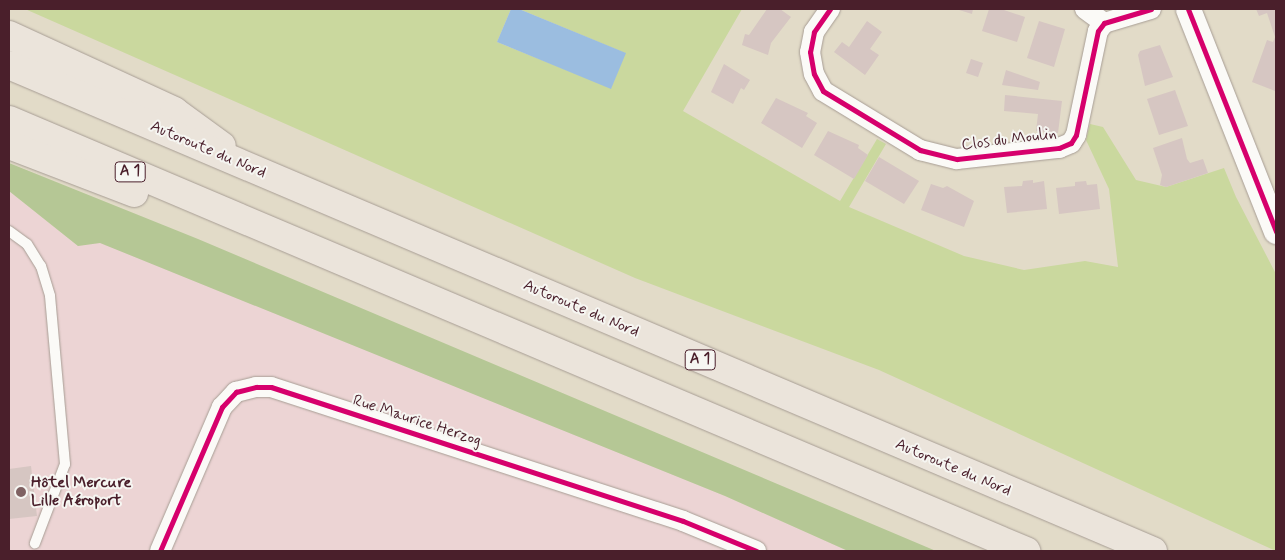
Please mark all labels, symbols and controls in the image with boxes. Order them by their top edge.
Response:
street label: Autoroute du Nord [148,117,268,183]
street label: Clos du Moulin [960,125,1058,155]
road number: A 1 [114,160,146,184]
street label: Autoroute du Nord [521,276,641,342]
road number: A 1 [684,348,716,372]
street label: Rue Maurice Herzog [352,392,482,450]
street label: Autoroute du Nord [893,435,1013,501]
place label: Hôtel Mercure Lille Aéroport [31,473,128,511]
marker: Hôtel Mercure Lille Aéroport [15,486,27,498]

